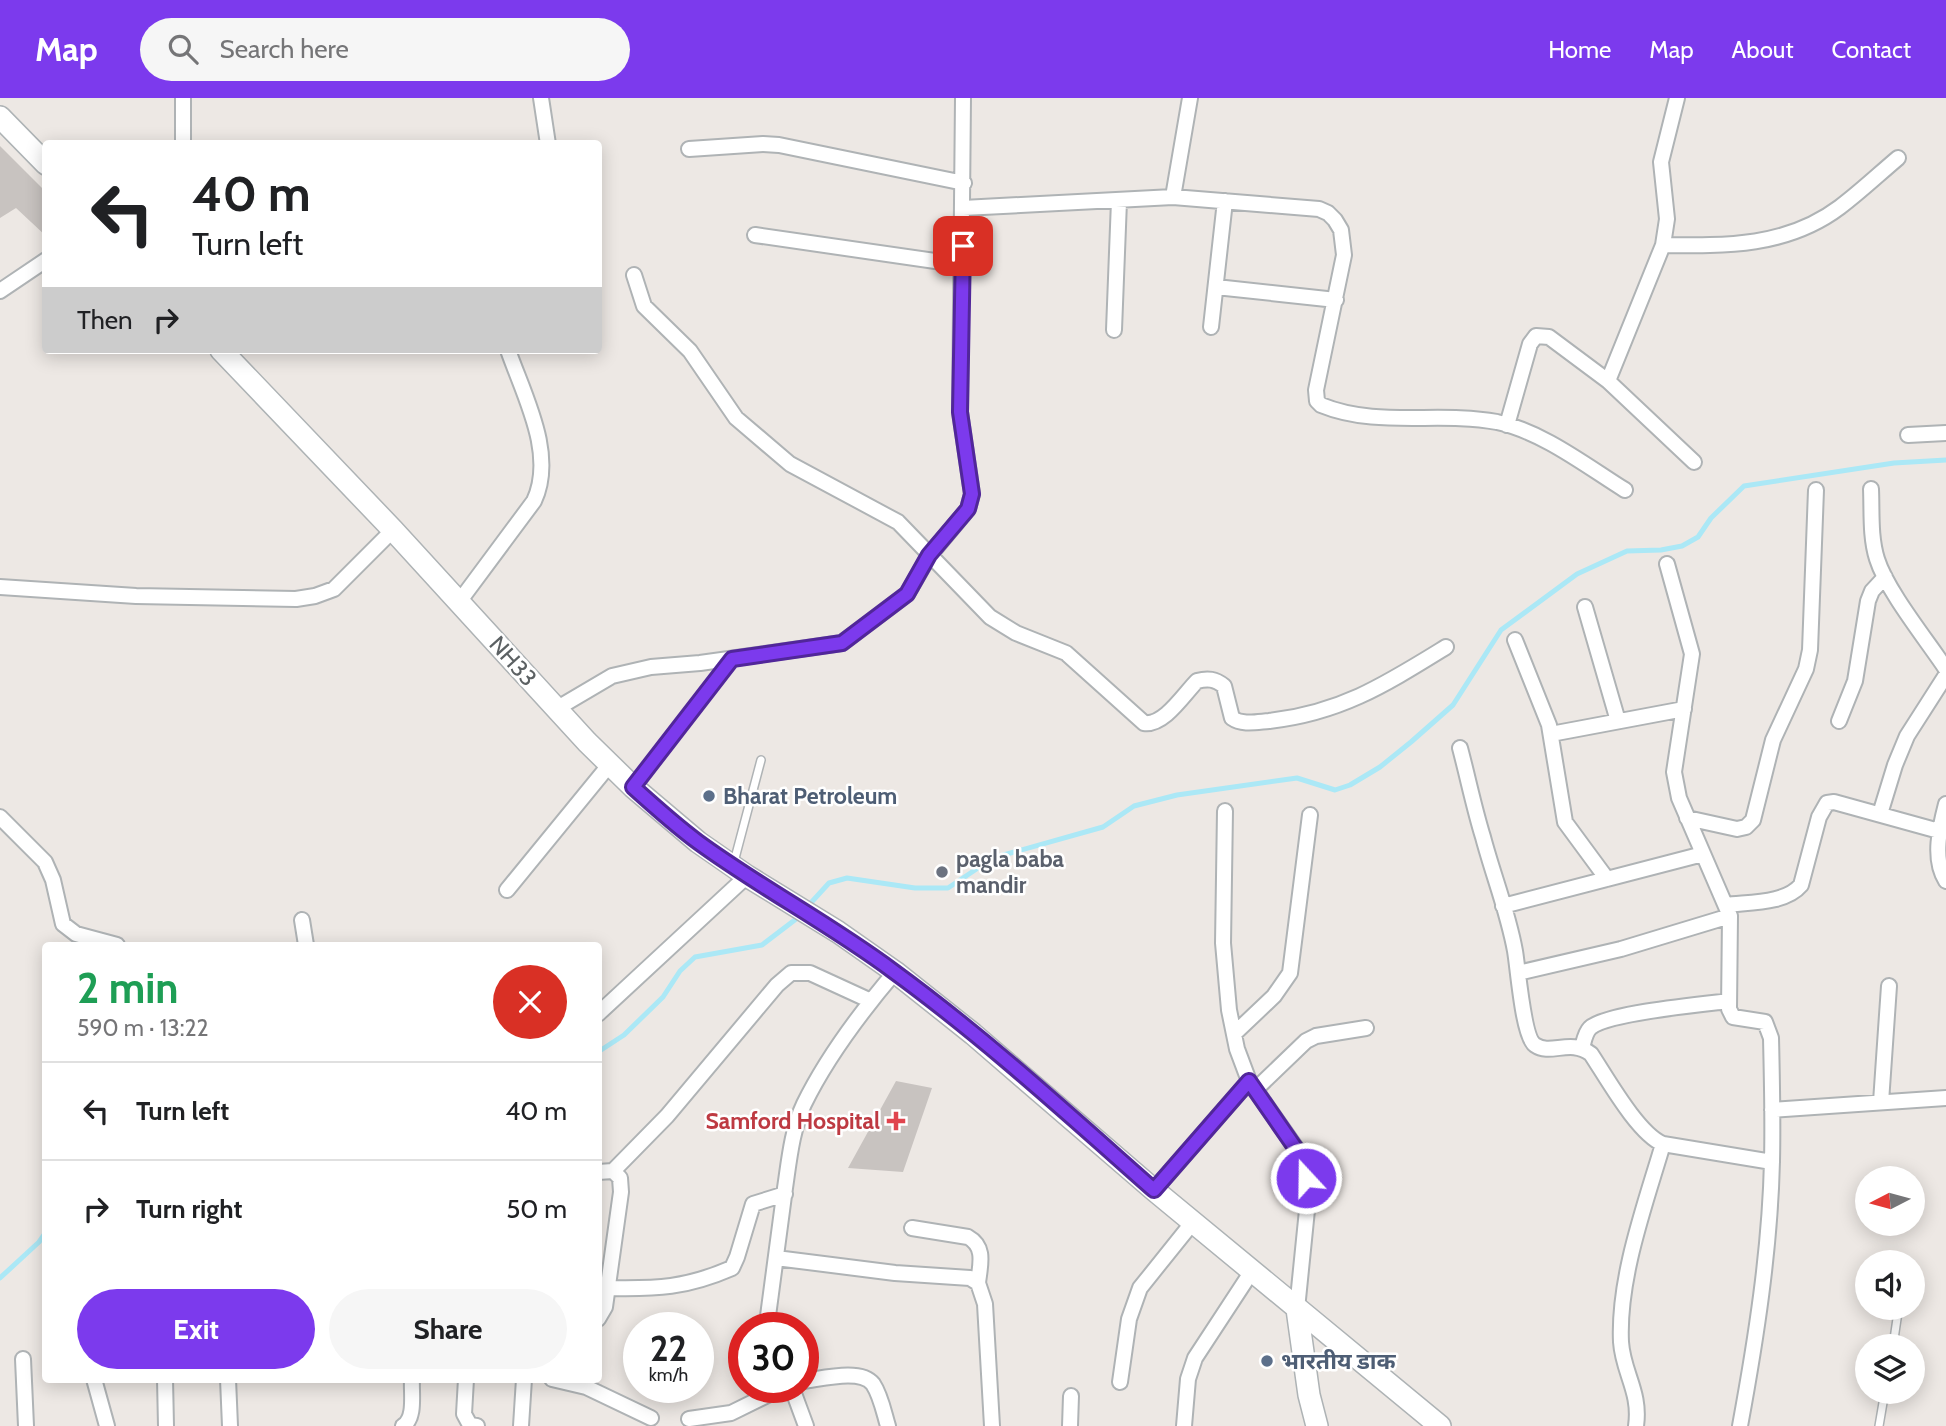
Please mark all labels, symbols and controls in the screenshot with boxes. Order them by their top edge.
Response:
search box [140,18,630,81]
text: Map [35,29,98,69]
icon: search [164,30,202,68]
text: Search here [220,33,349,65]
text: Home [1548,35,1611,64]
text: Map [1649,35,1694,64]
text: About [1732,35,1794,64]
text: Contact [1832,35,1911,64]
text: 40 m [192,164,311,223]
icon: left [77,168,168,259]
pin [933,216,993,276]
text: Turn left [192,224,303,263]
icon: arrive [944,227,982,265]
icon: right [147,301,185,339]
text: Then [77,304,133,336]
street label: NH33 [483,630,543,692]
place label: Bharat Petroleum [723,782,897,810]
marker: Bharat Petroleum [701,788,717,804]
place label: pagla baba mandir [956,845,1065,899]
marker: pagla baba mandir [934,864,950,880]
text: 2 min [77,962,178,1014]
button: close [493,965,567,1039]
text: 590 m · 13:22 [77,1014,209,1042]
icon: left [77,1092,115,1130]
text: Turn left [136,1095,229,1127]
text: 40 m [505,1095,567,1127]
place label: Samford Hospital [705,1107,880,1135]
marker: Samford Hospital [886,1111,906,1131]
position arrow [1269,1141,1343,1215]
north arrow [1855,1166,1925,1236]
map controls [1855,1166,1925,1404]
icon: right [77,1190,115,1228]
text: Turn right [136,1193,242,1225]
text: 50 m [506,1193,567,1225]
button: sound [1855,1250,1925,1320]
button: Exit [77,1289,315,1369]
button: Share [329,1289,567,1369]
speed limit sign: 30 [728,1312,819,1403]
text: 22 [650,1327,687,1370]
button: layers [1855,1334,1925,1404]
place label: भारतीय डाक [1281,1347,1397,1375]
marker: भारतीय डाक [1259,1353,1275,1369]
text: km/h [649,1364,688,1386]

